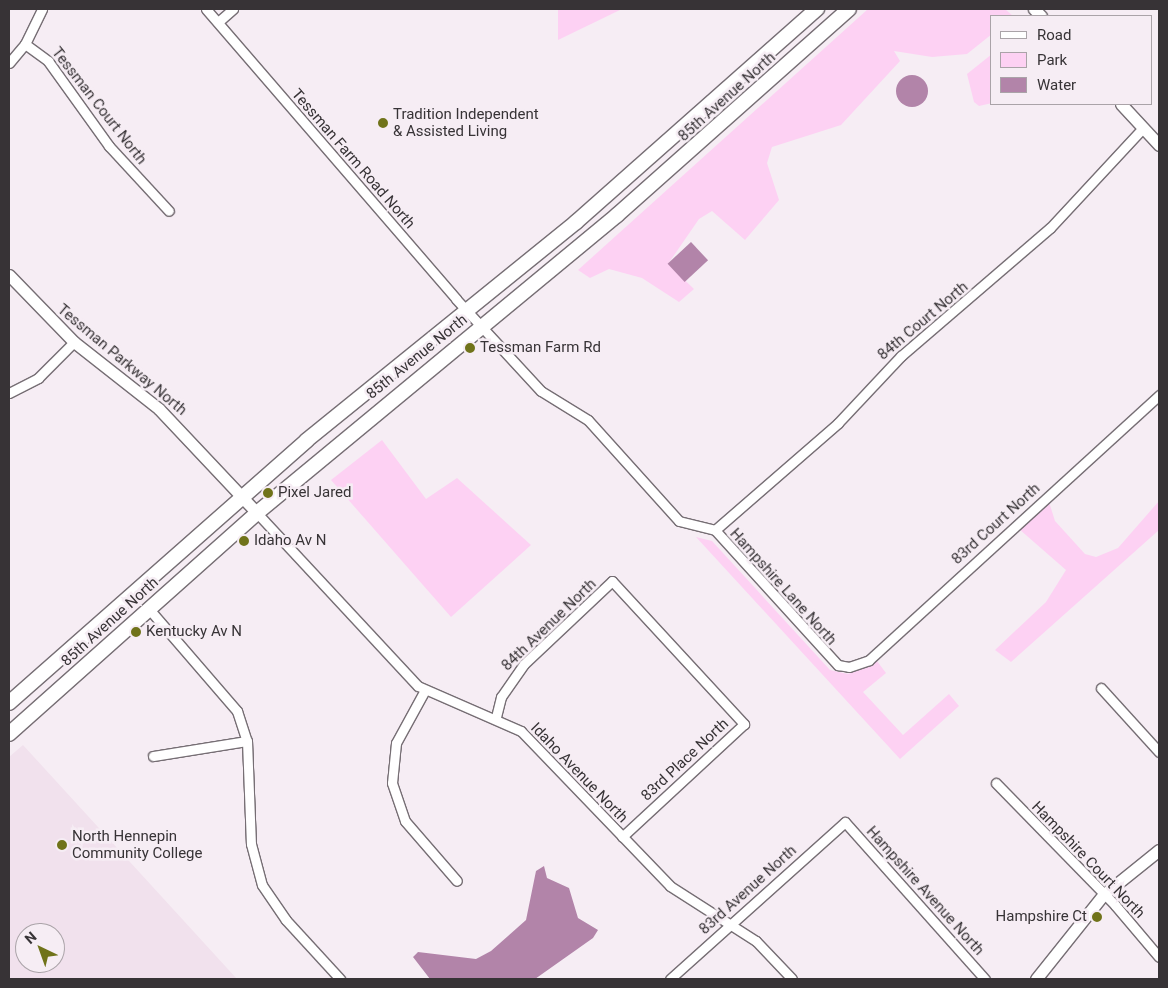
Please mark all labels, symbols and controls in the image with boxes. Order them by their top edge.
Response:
legend [990,15,1153,105]
text: Road [1037,26,1071,44]
street label: Tessman Court North [48,44,150,168]
street label: 85th Avenue North [675,49,779,145]
text: Park [1037,51,1067,69]
text: Water [1037,76,1076,94]
street label: Tessman Farm Road North [287,85,419,233]
place label: Tradition Independent & Assisted Living [393,105,539,140]
marker: Tradition Independent & Assisted Living [377,117,389,129]
street label: 84th Court North [874,278,972,364]
street label: Tessman Parkway North [54,301,190,419]
street label: 85th Avenue North [363,311,471,403]
place label: Tessman Farm Rd [480,339,601,357]
marker: Tessman Farm Rd [464,342,476,354]
street label: 83rd Court North [948,480,1044,568]
place label: Pixel Jared [278,484,352,502]
marker: Pixel Jared [262,487,274,499]
street label: Hampshire Lane North [726,525,840,649]
place label: Idaho Av N [254,532,326,550]
marker: Idaho Av N [238,535,250,547]
street label: 85th Avenue North [58,574,162,670]
street label: 84th Avenue North [498,575,600,675]
place label: Kentucky Av N [146,623,242,641]
marker: Kentucky Av N [130,626,142,638]
street label: 83rd Place North [638,715,732,805]
street label: Idaho Avenue North [527,719,631,827]
street label: Hampshire Court North [1028,798,1148,922]
street label: Hampshire Avenue North [862,823,988,959]
place label: North Hennepin Community College [72,827,202,862]
marker: North Hennepin Community College [56,839,68,851]
street label: 83rd Avenue North [696,842,800,938]
place label: Hampshire Ct [996,908,1087,926]
marker: Hampshire Ct [1091,911,1103,923]
north arrow [15,923,65,973]
text: N [22,928,40,947]

